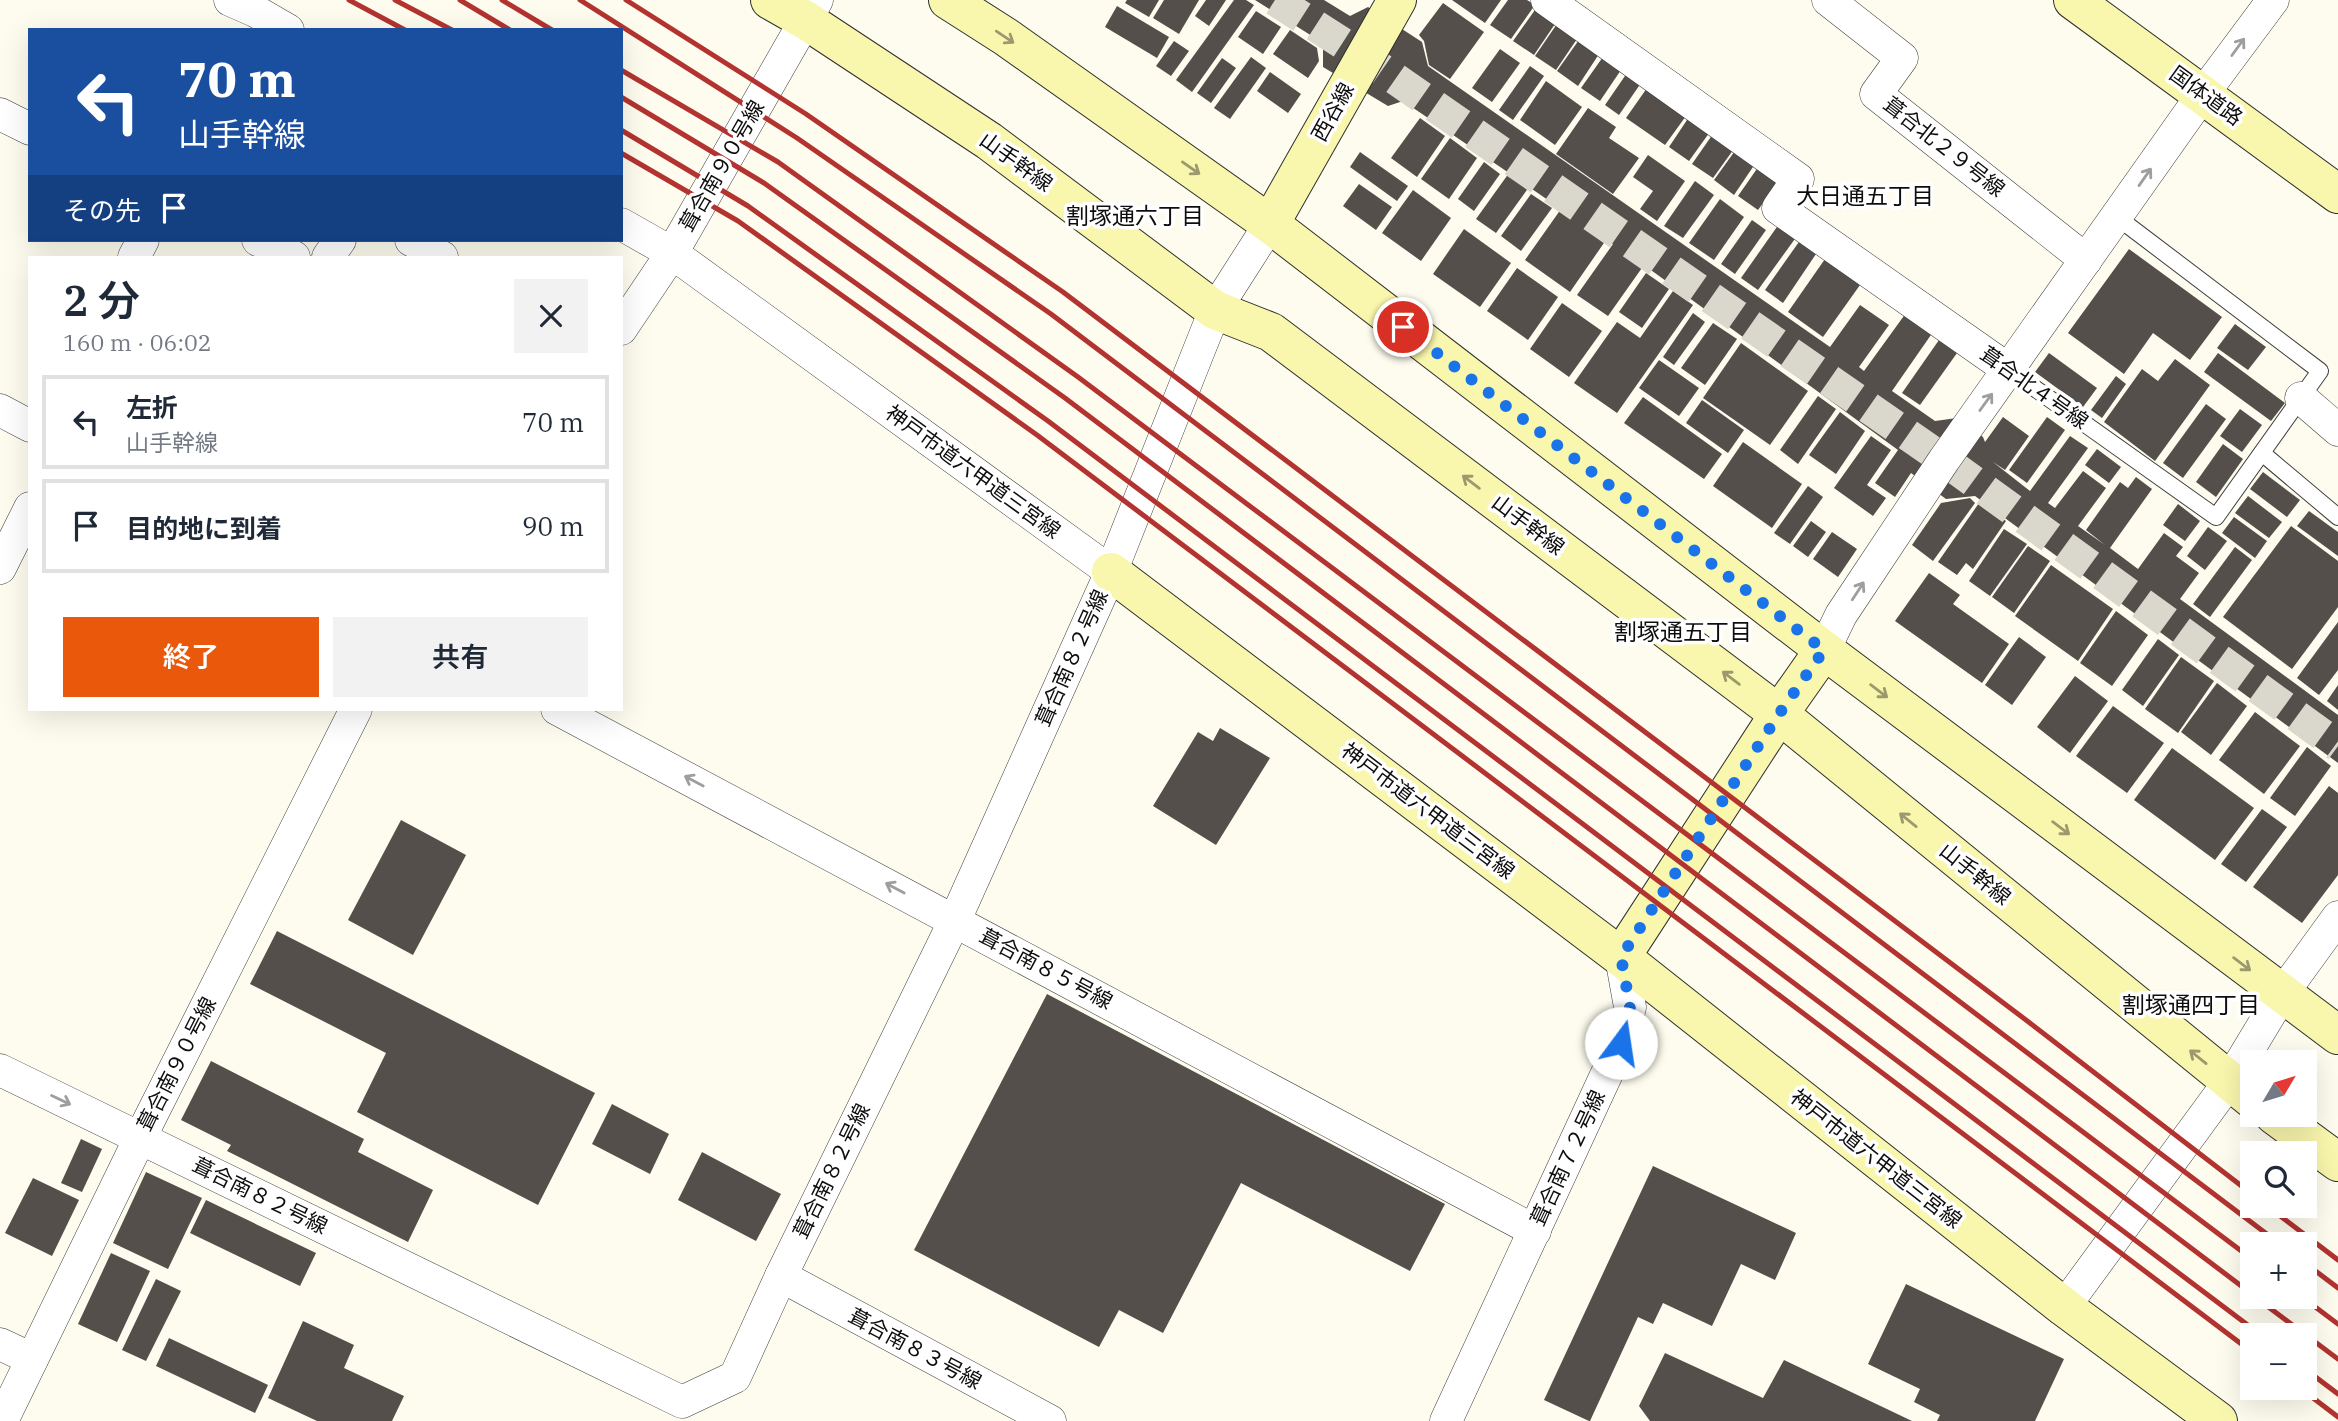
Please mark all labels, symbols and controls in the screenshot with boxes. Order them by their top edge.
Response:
one-way arrow [995,30,1014,44]
one-way arrow [2231,38,2246,57]
text: 70 m [178,47,296,110]
icon: left [63,56,154,147]
street label: 国体道路 [2164,59,2249,131]
street label: 西谷線 [1305,77,1360,146]
street label: 葺合北２９号線 [1878,90,2011,202]
street label: 葺合南９０号線 [672,95,770,236]
text: 山手幹線 [178,113,306,155]
street label: 山手幹線 [974,125,1059,197]
one-way arrow [1181,161,1200,175]
one-way arrow [2138,168,2152,187]
district label: 大日通五丁目 [1796,180,1934,210]
icon: arrive [155,189,193,227]
text: その先 [63,193,141,227]
district label: 割塚通六丁目 [1066,200,1204,230]
text: 2 分 [63,273,140,328]
button: close [514,279,588,353]
pin [1373,297,1433,357]
icon: arrive [1384,308,1422,346]
text: 160 m · 06:02 [63,327,212,357]
street label: 葺合北４号線 [1975,340,2094,435]
text: 左折 [126,390,178,424]
one-way arrow [1978,393,1993,412]
street label: 神戸市道六甲道三宮線 [880,398,1067,544]
icon: left [67,403,105,441]
text: 70 m [522,405,584,439]
text: 山手幹線 [126,427,218,457]
one-way arrow [1462,475,1481,489]
street label: 山手幹線 [1487,488,1571,561]
icon: arrive [67,507,105,545]
text: 90 m [522,509,584,543]
text: 目的地に到着 [126,511,282,545]
one-way arrow [1851,581,1865,601]
street label: 葺合南８２号線 [1028,585,1114,730]
district label: 割塚通五丁目 [1614,616,1752,646]
button: 終了 [63,617,319,697]
button: 共有 [333,617,588,697]
one-way arrow [1722,671,1741,685]
one-way arrow [1869,683,1888,698]
street label: 神戸市道六甲道三宮線 [1336,736,1521,885]
one-way arrow [684,774,705,788]
one-way arrow [1900,812,1918,828]
one-way arrow [2051,820,2069,835]
street label: 山手幹線 [1934,836,2017,911]
one-way arrow [885,881,906,894]
street label: 葺合南８５号線 [975,921,1118,1015]
one-way arrow [2233,957,2251,972]
district label: 割塚通四丁目 [2122,989,2260,1019]
street label: 葺合南９０号線 [130,992,222,1135]
position arrow [1584,1006,1658,1080]
one-way arrow [2190,1049,2208,1065]
north arrow [2240,1050,2317,1127]
map controls [2240,1050,2317,1400]
street label: 神戸市道六甲道三宮線 [1785,1083,1968,1234]
street label: 葺合南７２号線 [1523,1085,1611,1230]
one-way arrow [50,1093,71,1107]
street label: 葺合南８２号線 [786,1098,876,1243]
button: search [2240,1141,2317,1218]
street label: 葺合南８２号線 [188,1150,333,1240]
button: + [2240,1232,2317,1309]
street label: 葺合南８３号線 [844,1301,987,1395]
button: − [2240,1323,2317,1400]

